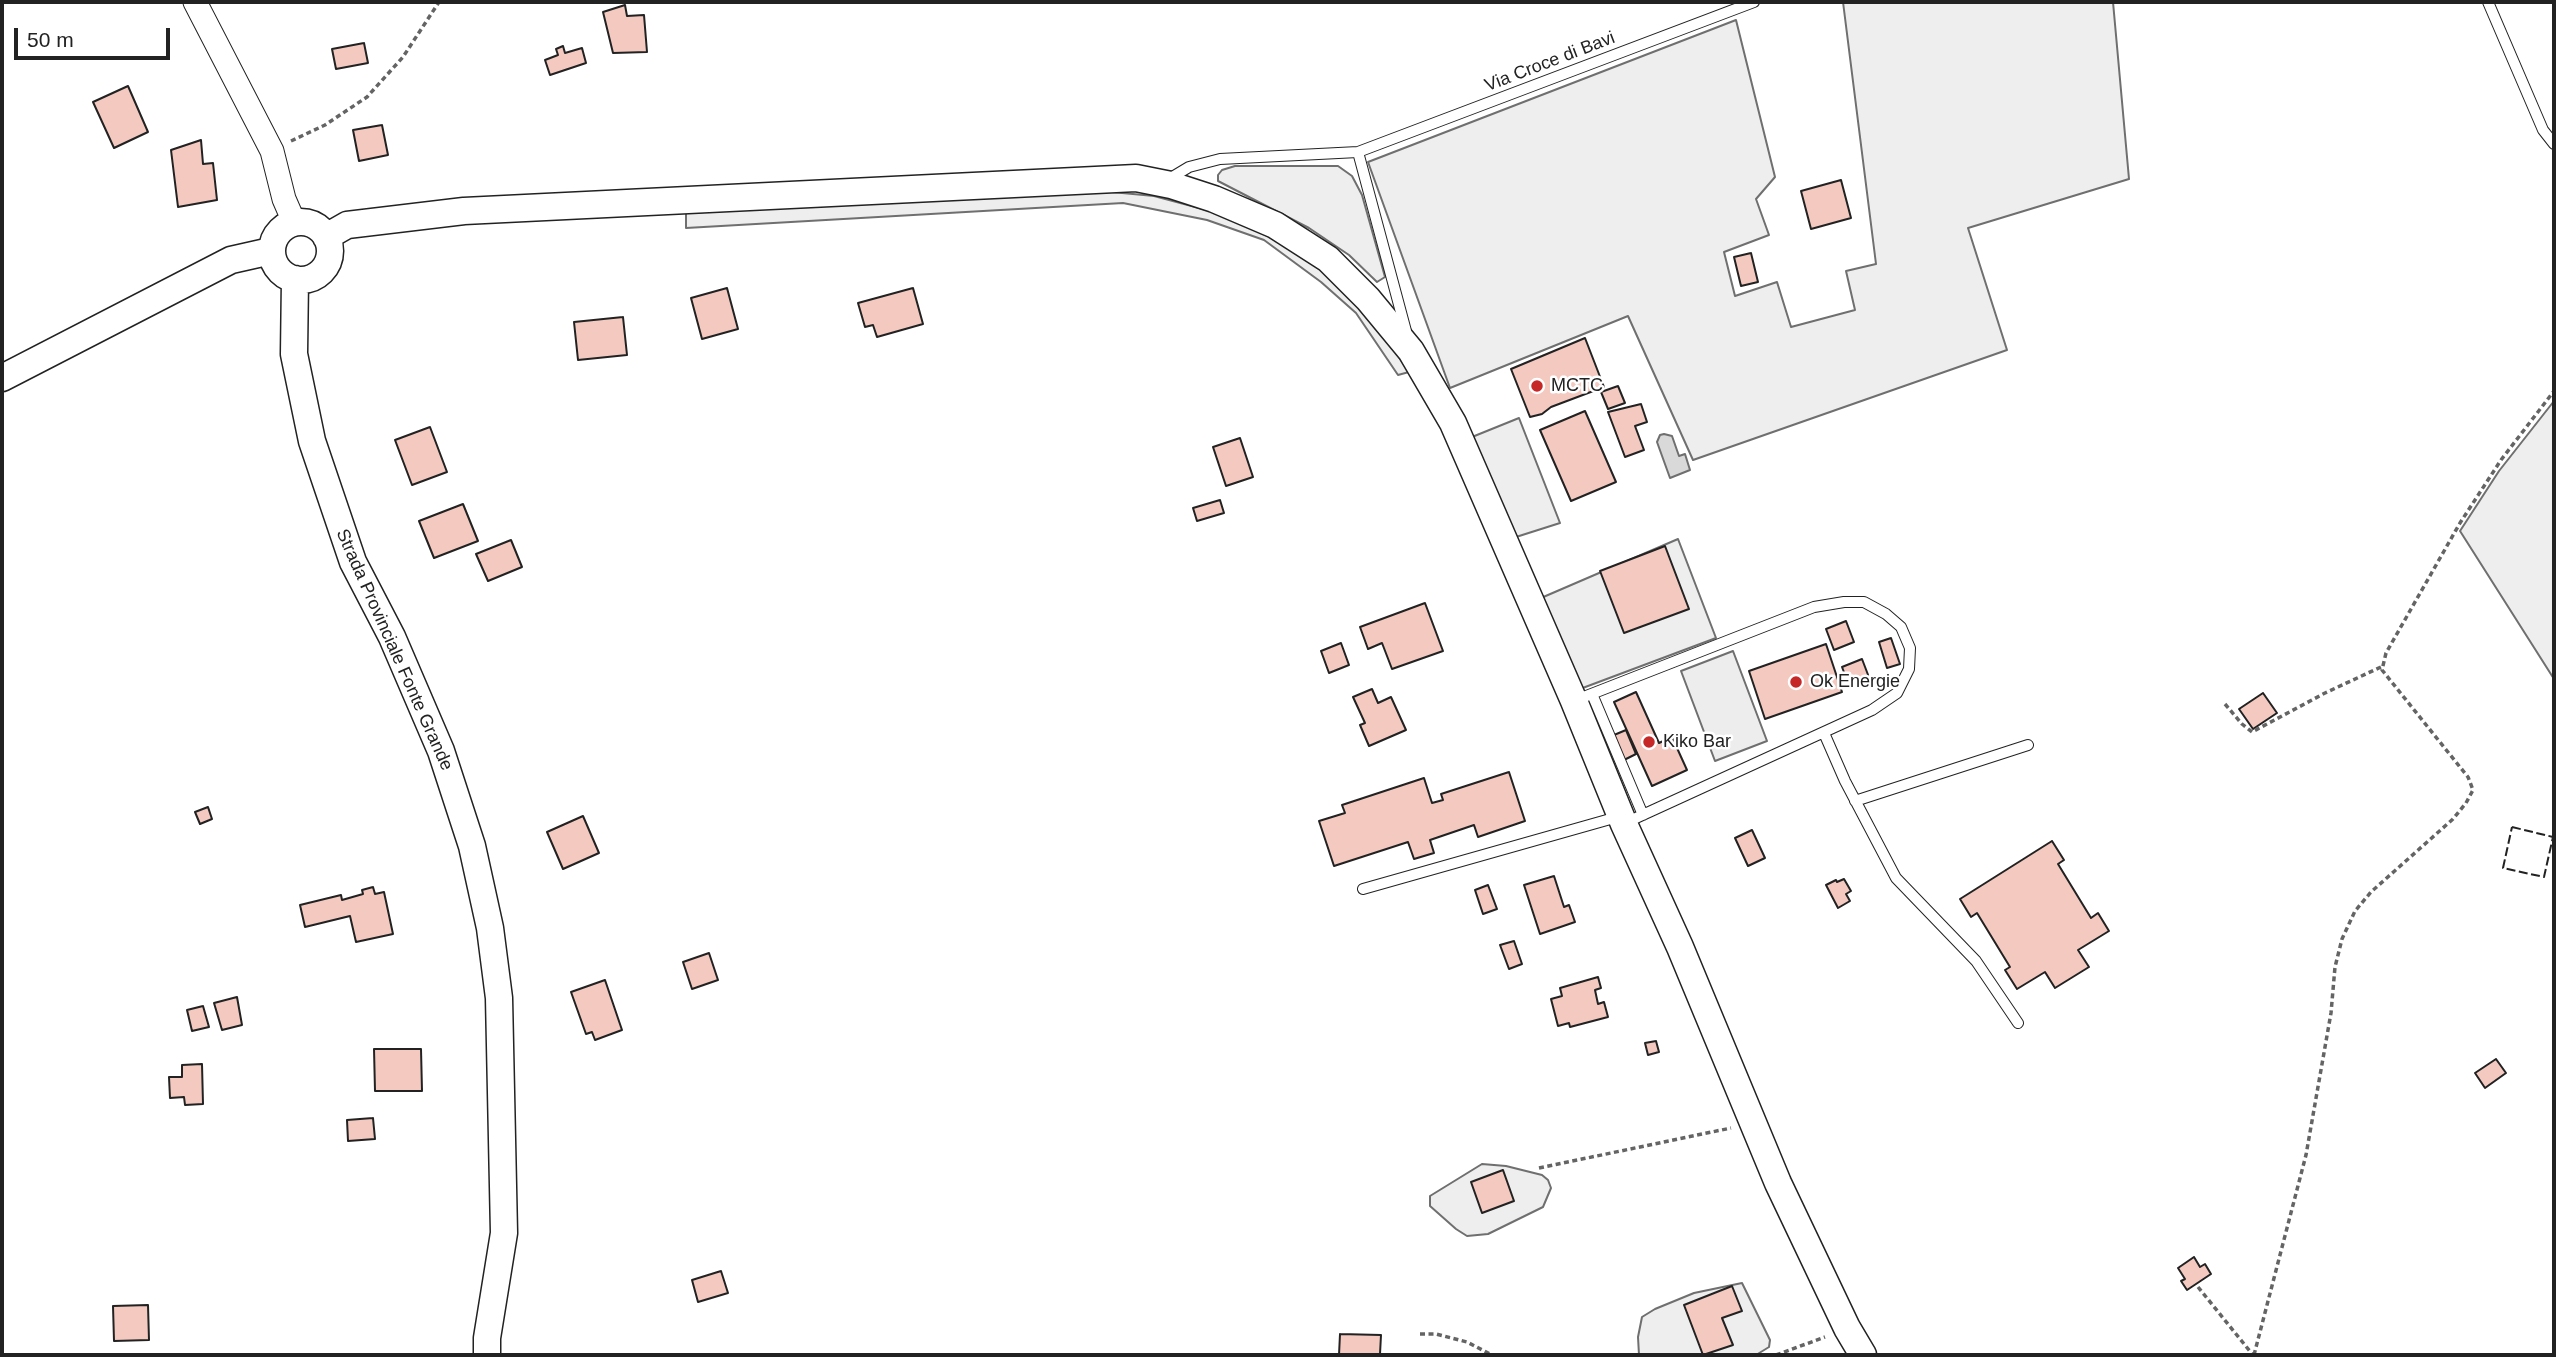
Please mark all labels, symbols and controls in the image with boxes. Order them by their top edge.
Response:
scale bar [18,14,173,58]
street label: Via Croce di Bavi [1482,27,1618,97]
text: 50 m [27,28,74,51]
place label: MCTC [1551,375,1603,397]
marker: MCTC [1529,378,1545,394]
street label: Strada Provinciale Fonte Grande [331,526,457,774]
place label: Ok Energie [1810,671,1900,693]
marker: Ok Energie [1788,674,1804,690]
place label: Kiko Bar [1663,731,1731,753]
marker: Kiko Bar [1641,734,1657,750]

